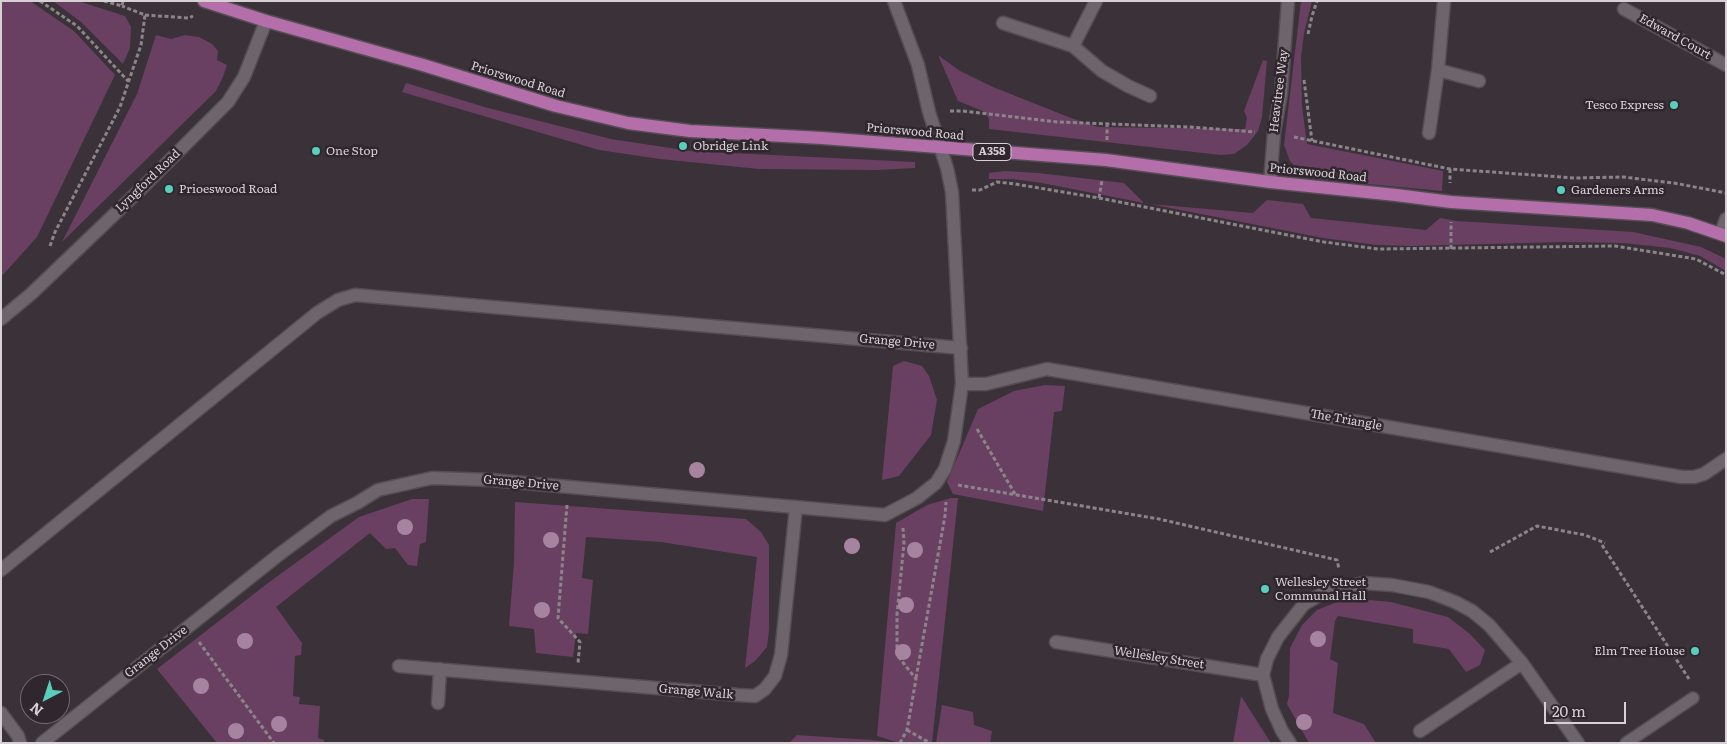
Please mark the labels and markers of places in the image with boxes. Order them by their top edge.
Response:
place label: Tesco Express [1585,98,1664,112]
marker: Tesco Express [1668,99,1680,111]
place label: Obridge Link [693,139,768,153]
marker: Obridge Link [677,140,689,152]
place label: One Stop [326,144,378,158]
marker: One Stop [310,145,322,157]
place label: Prioeswood Road [179,182,277,196]
marker: Prioeswood Road [163,183,175,195]
place label: Gardeners Arms [1571,183,1664,197]
marker: Gardeners Arms [1555,184,1567,196]
place label: Wellesley Street Communal Hall [1275,575,1366,603]
marker: Wellesley Street Communal Hall [1259,583,1271,595]
place label: Elm Tree House [1594,644,1685,658]
marker: Elm Tree House [1689,645,1701,657]

